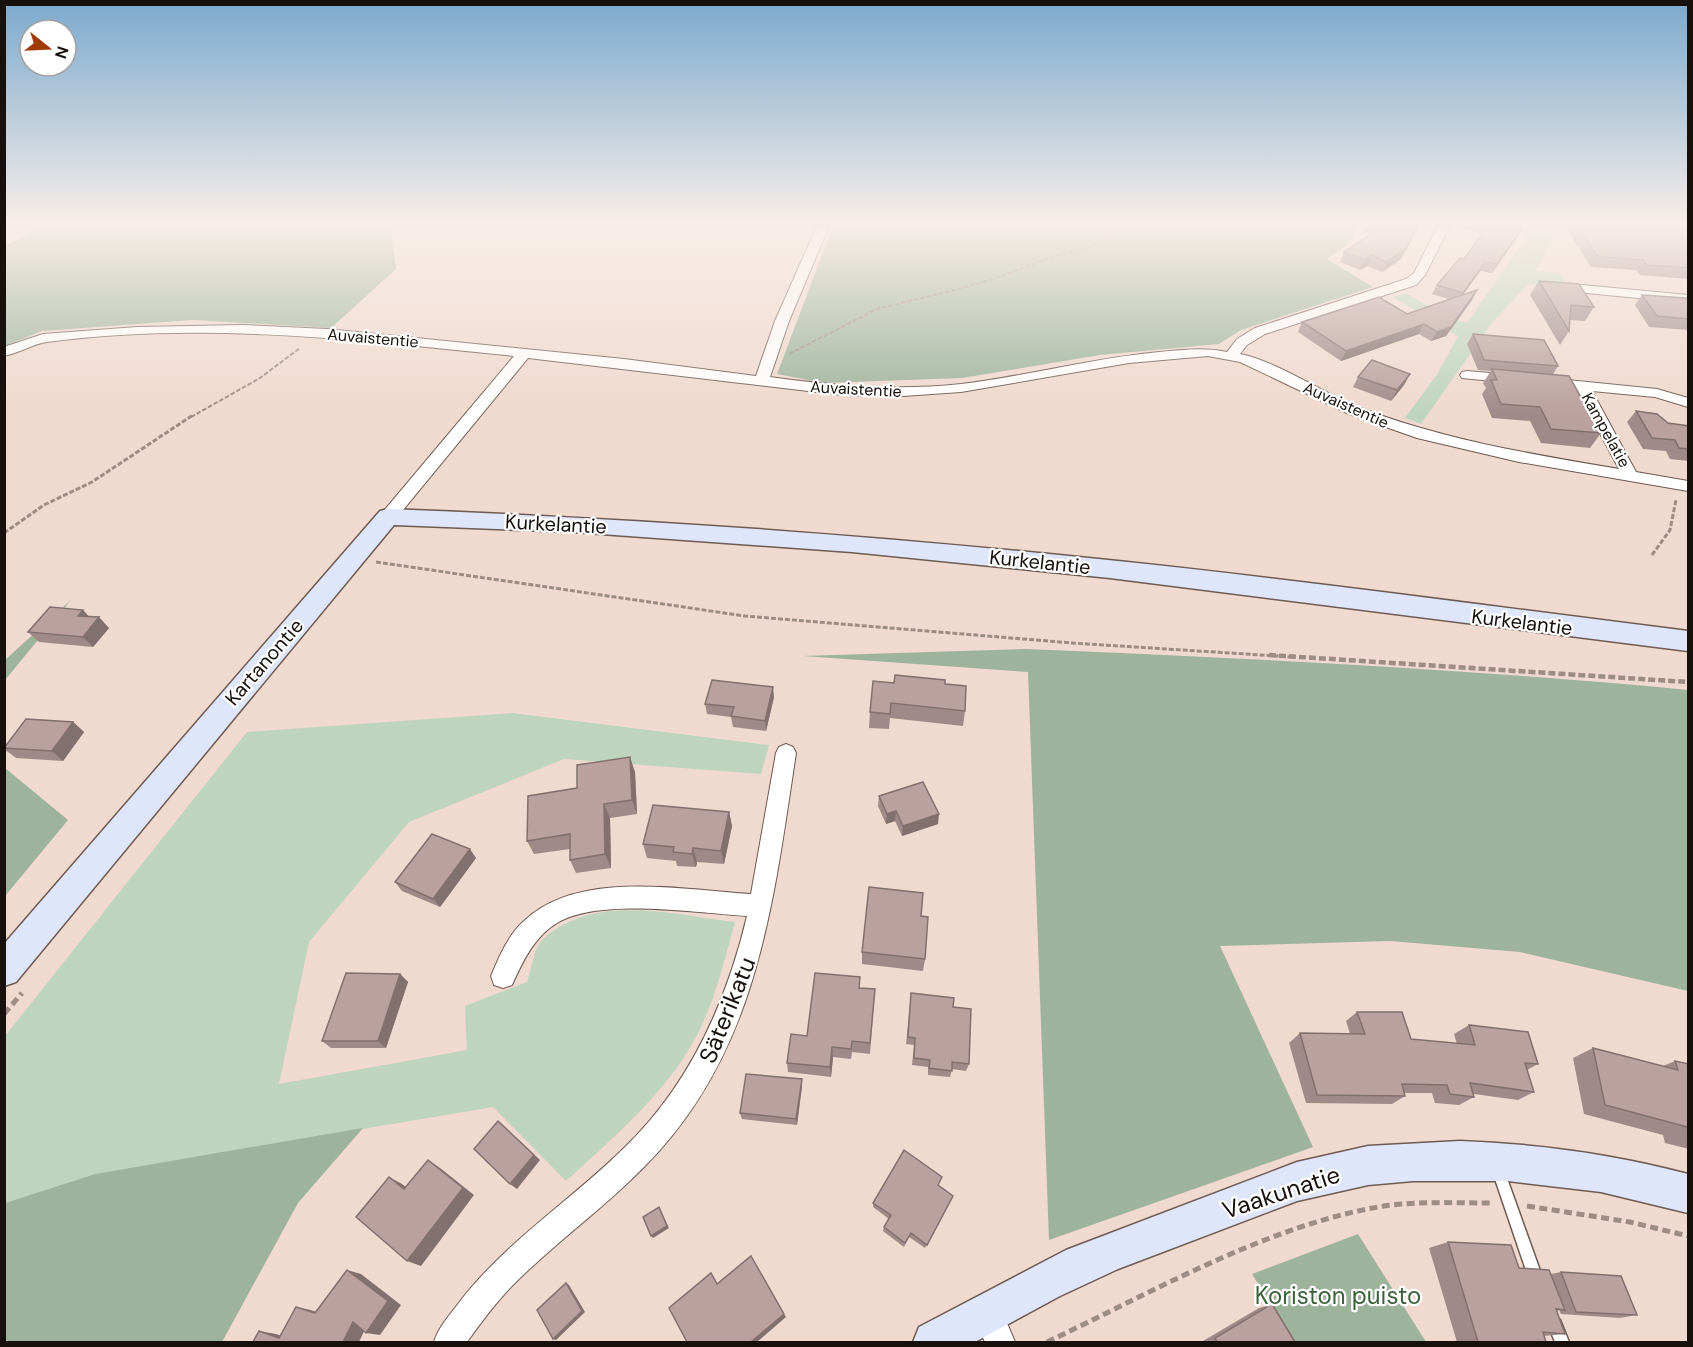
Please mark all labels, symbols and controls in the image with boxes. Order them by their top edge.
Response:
north arrow [18,18,78,78]
text: N [50,44,74,61]
street label: Auvaistentie [327,324,419,352]
street label: Auvaistentie [810,376,902,402]
street label: Auvaistentie [1300,377,1392,433]
street label: Kampelatie [1577,389,1635,471]
street label: Kurkelantie [505,508,607,540]
street label: Kurkelantie [988,544,1092,580]
street label: Kurkelantie [1470,603,1574,641]
street label: Kartanontie [219,613,309,711]
street label: Säterikatu [692,952,762,1068]
street label: Vaakunatie [1218,1158,1344,1226]
park label: Koriston puisto [1255,1280,1421,1311]

